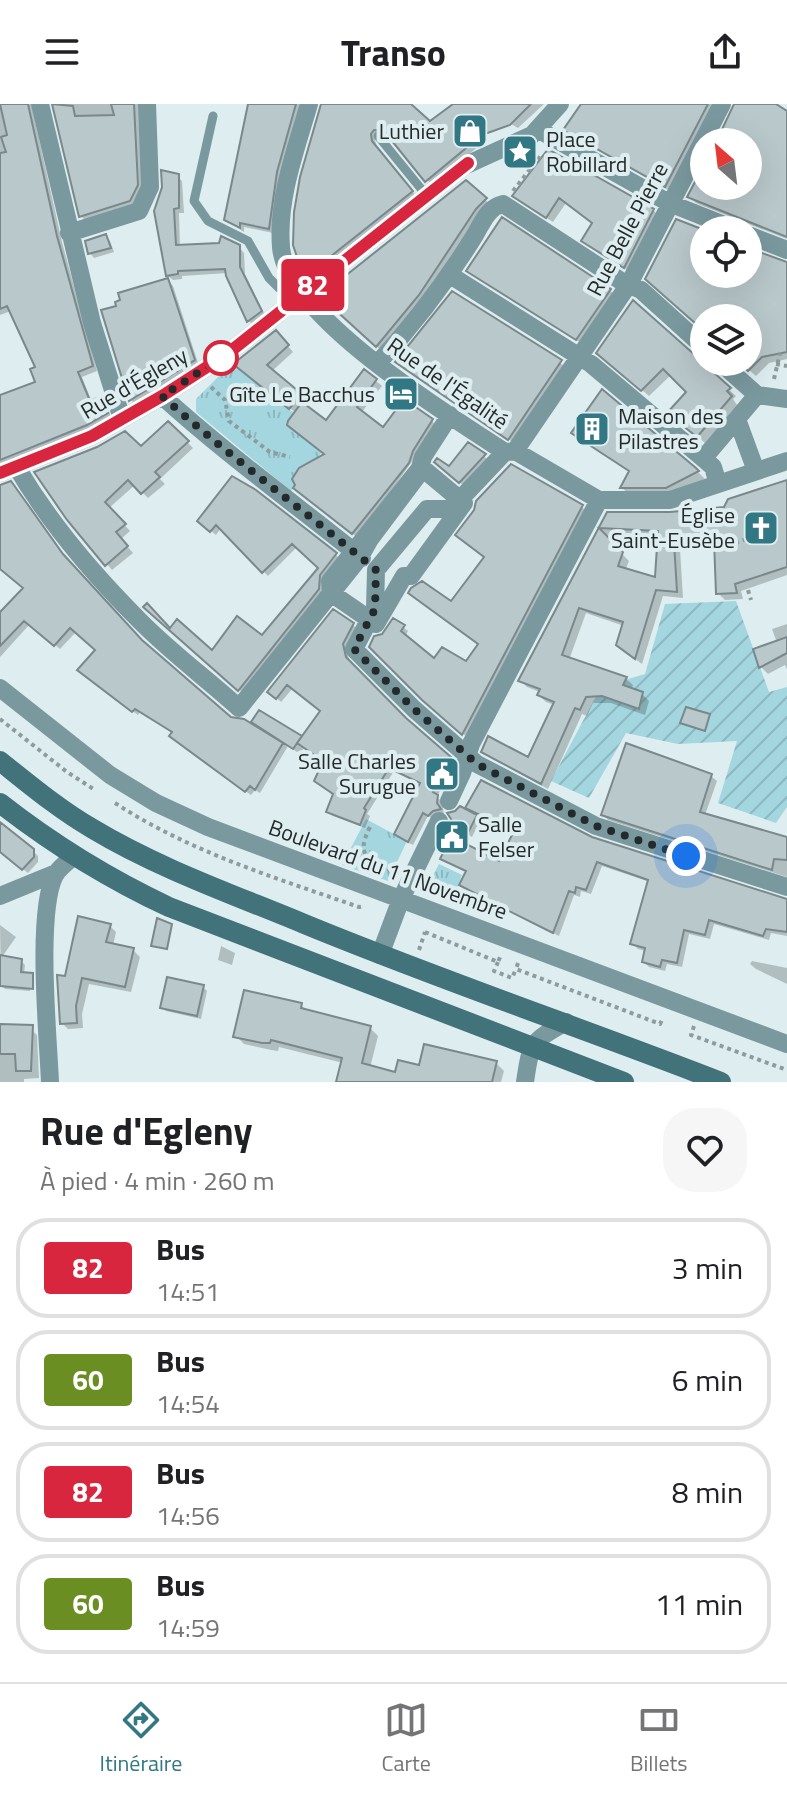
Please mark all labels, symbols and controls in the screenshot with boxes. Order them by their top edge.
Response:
text: Transo [341,25,446,80]
icon: menu [40,30,84,74]
icon: share [703,30,747,74]
shop icon: Luthier [451,112,489,150]
place label: Luthier [379,114,444,148]
place label: Place Robillard [546,122,628,181]
north arrow [690,128,762,200]
map controls [690,128,762,376]
place icon: Place Robillard [501,133,539,171]
street label: Rue Belle Pierre [577,156,677,302]
button: locate [690,216,762,288]
line badge: 82 [277,259,349,311]
text: 82 [297,263,329,306]
button: layers [690,304,762,376]
street label: Rue de l'Égalité [380,329,516,437]
street label: Rue d'Égleny [74,338,194,427]
unlabelled marker [204,341,238,375]
hotel icon: Gîte Le Bacchus [382,375,420,413]
place label: Gîte Le Bacchus [229,377,375,411]
place label: Maison des Pilastres [618,399,724,458]
building icon: Maison des Pilastres [573,410,611,448]
place label: Église Saint-Eusèbe [611,498,735,557]
church icon: Église Saint-Eusèbe [742,509,780,547]
place label: Salle Charles Surugue [298,744,416,803]
public building icon: Salle Charles Surugue [423,755,461,793]
place label: Salle Felser [478,807,535,866]
street label: Boulevard du 11 Novembre [264,810,512,928]
public building icon: Salle Felser [433,818,471,856]
your location [666,836,706,876]
text: Rue d'Egleny [40,1102,253,1160]
button: heart [663,1108,747,1192]
text: À pied · 4 min · 260 m [40,1161,274,1200]
text: Bus [156,1226,205,1272]
text: 3 min [672,1245,743,1291]
text: 82 [72,1246,104,1289]
text: 14:51 [156,1272,220,1311]
text: Bus [156,1338,205,1384]
text: 6 min [672,1357,743,1403]
text: 60 [72,1358,104,1401]
text: 14:54 [156,1384,220,1423]
text: Bus [156,1450,205,1496]
text: 8 min [672,1469,743,1515]
text: 82 [72,1470,104,1513]
text: 14:56 [156,1496,220,1535]
text: Bus [156,1562,205,1608]
text: 11 min [655,1581,743,1627]
text: 60 [72,1582,104,1625]
text: 14:59 [156,1608,220,1647]
tab: Itinéraire [100,1698,182,1780]
tab: Carte [381,1698,431,1780]
tab: Billets [630,1698,687,1780]

